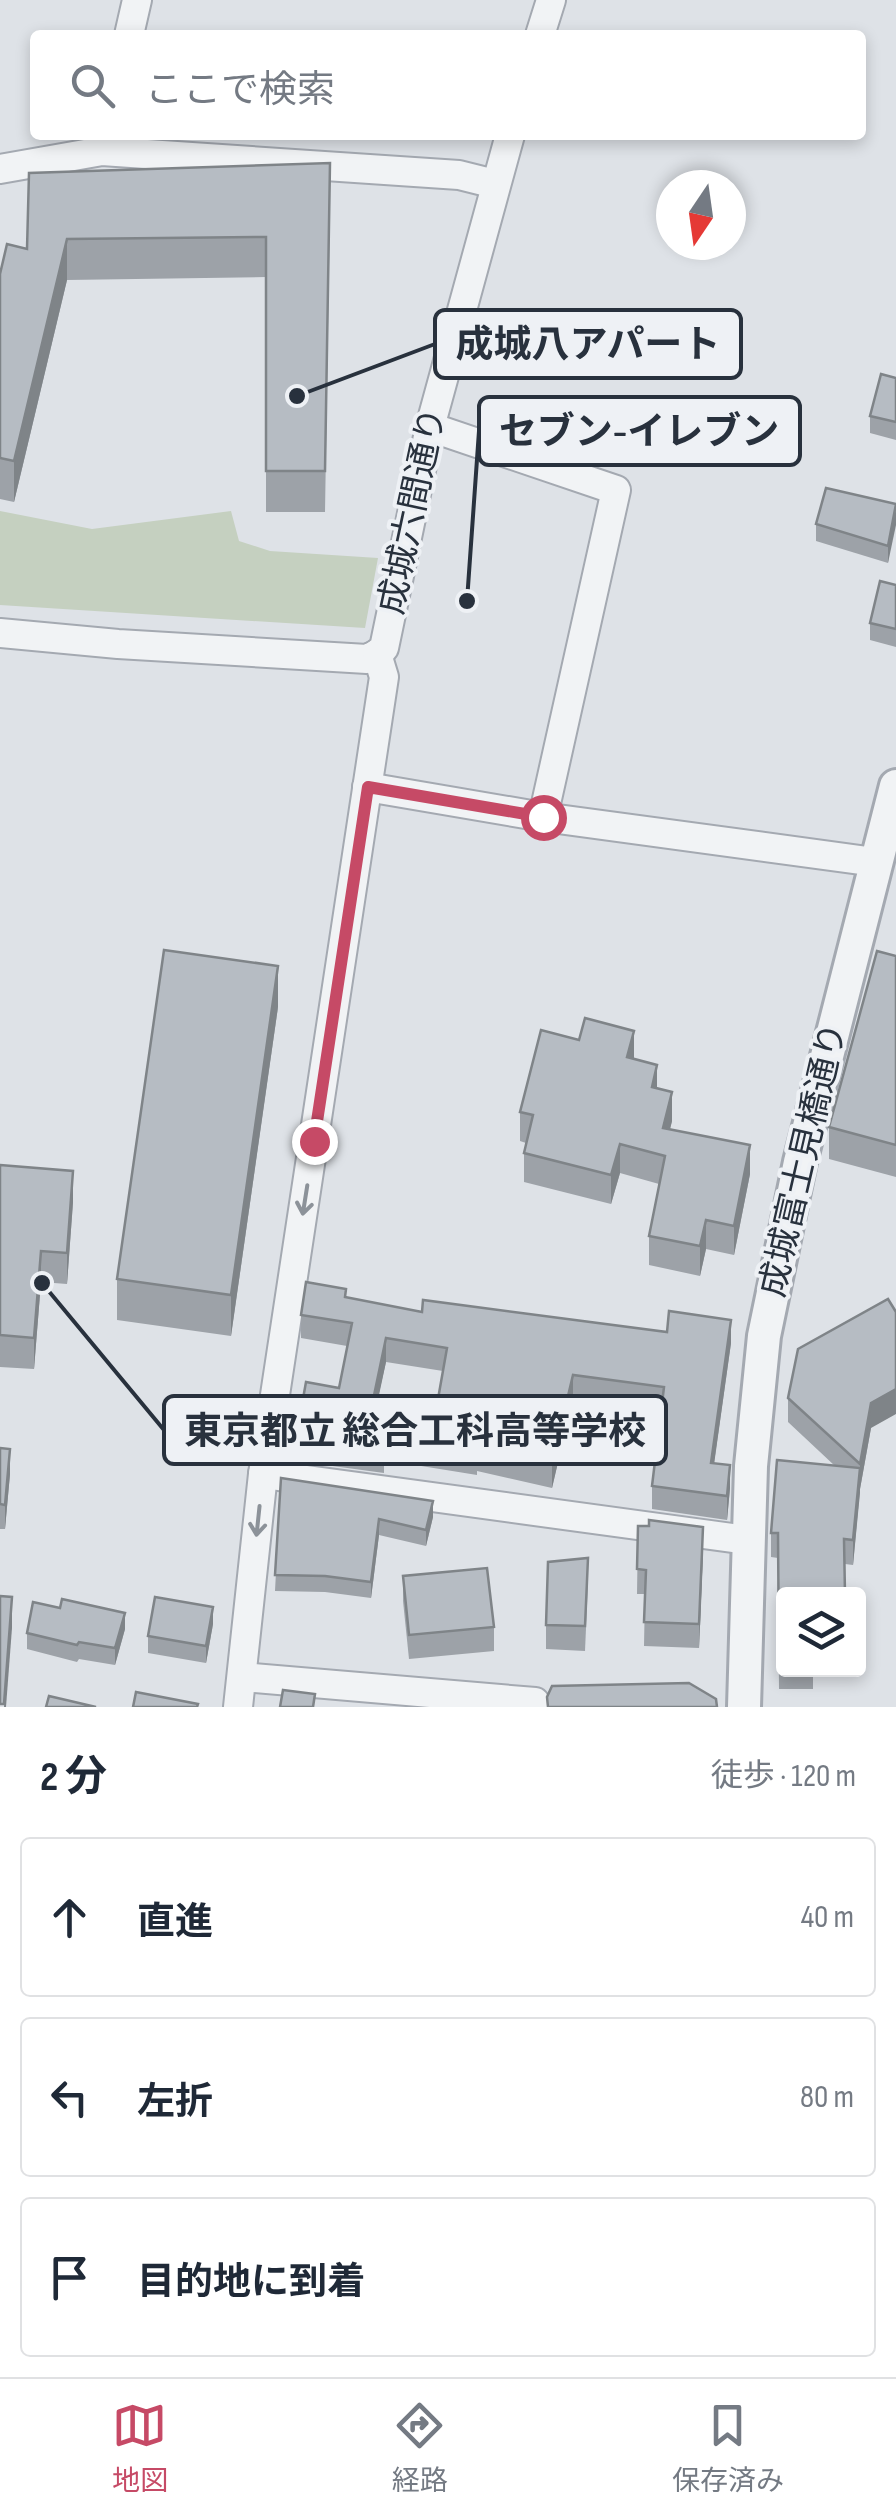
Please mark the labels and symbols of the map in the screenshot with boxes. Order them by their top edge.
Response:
north arrow [656,170,746,260]
callout: 成城八アパート [435,310,741,378]
text: 成城八アパート [455,323,721,368]
callout: セブン-イレブン [479,397,800,465]
street label: 成城六間通り [370,404,456,618]
text: セブン-イレブン [499,410,779,455]
route start [521,795,567,841]
street label: 成城富士見橋通り [752,1019,856,1301]
route end [292,1119,338,1165]
one-way arrow [296,1183,314,1215]
callout: 東京都立 総合工科高等学校 [164,1396,666,1464]
text: 東京都立 総合工科高等学校 [184,1410,646,1455]
one-way arrow [248,1505,267,1537]

